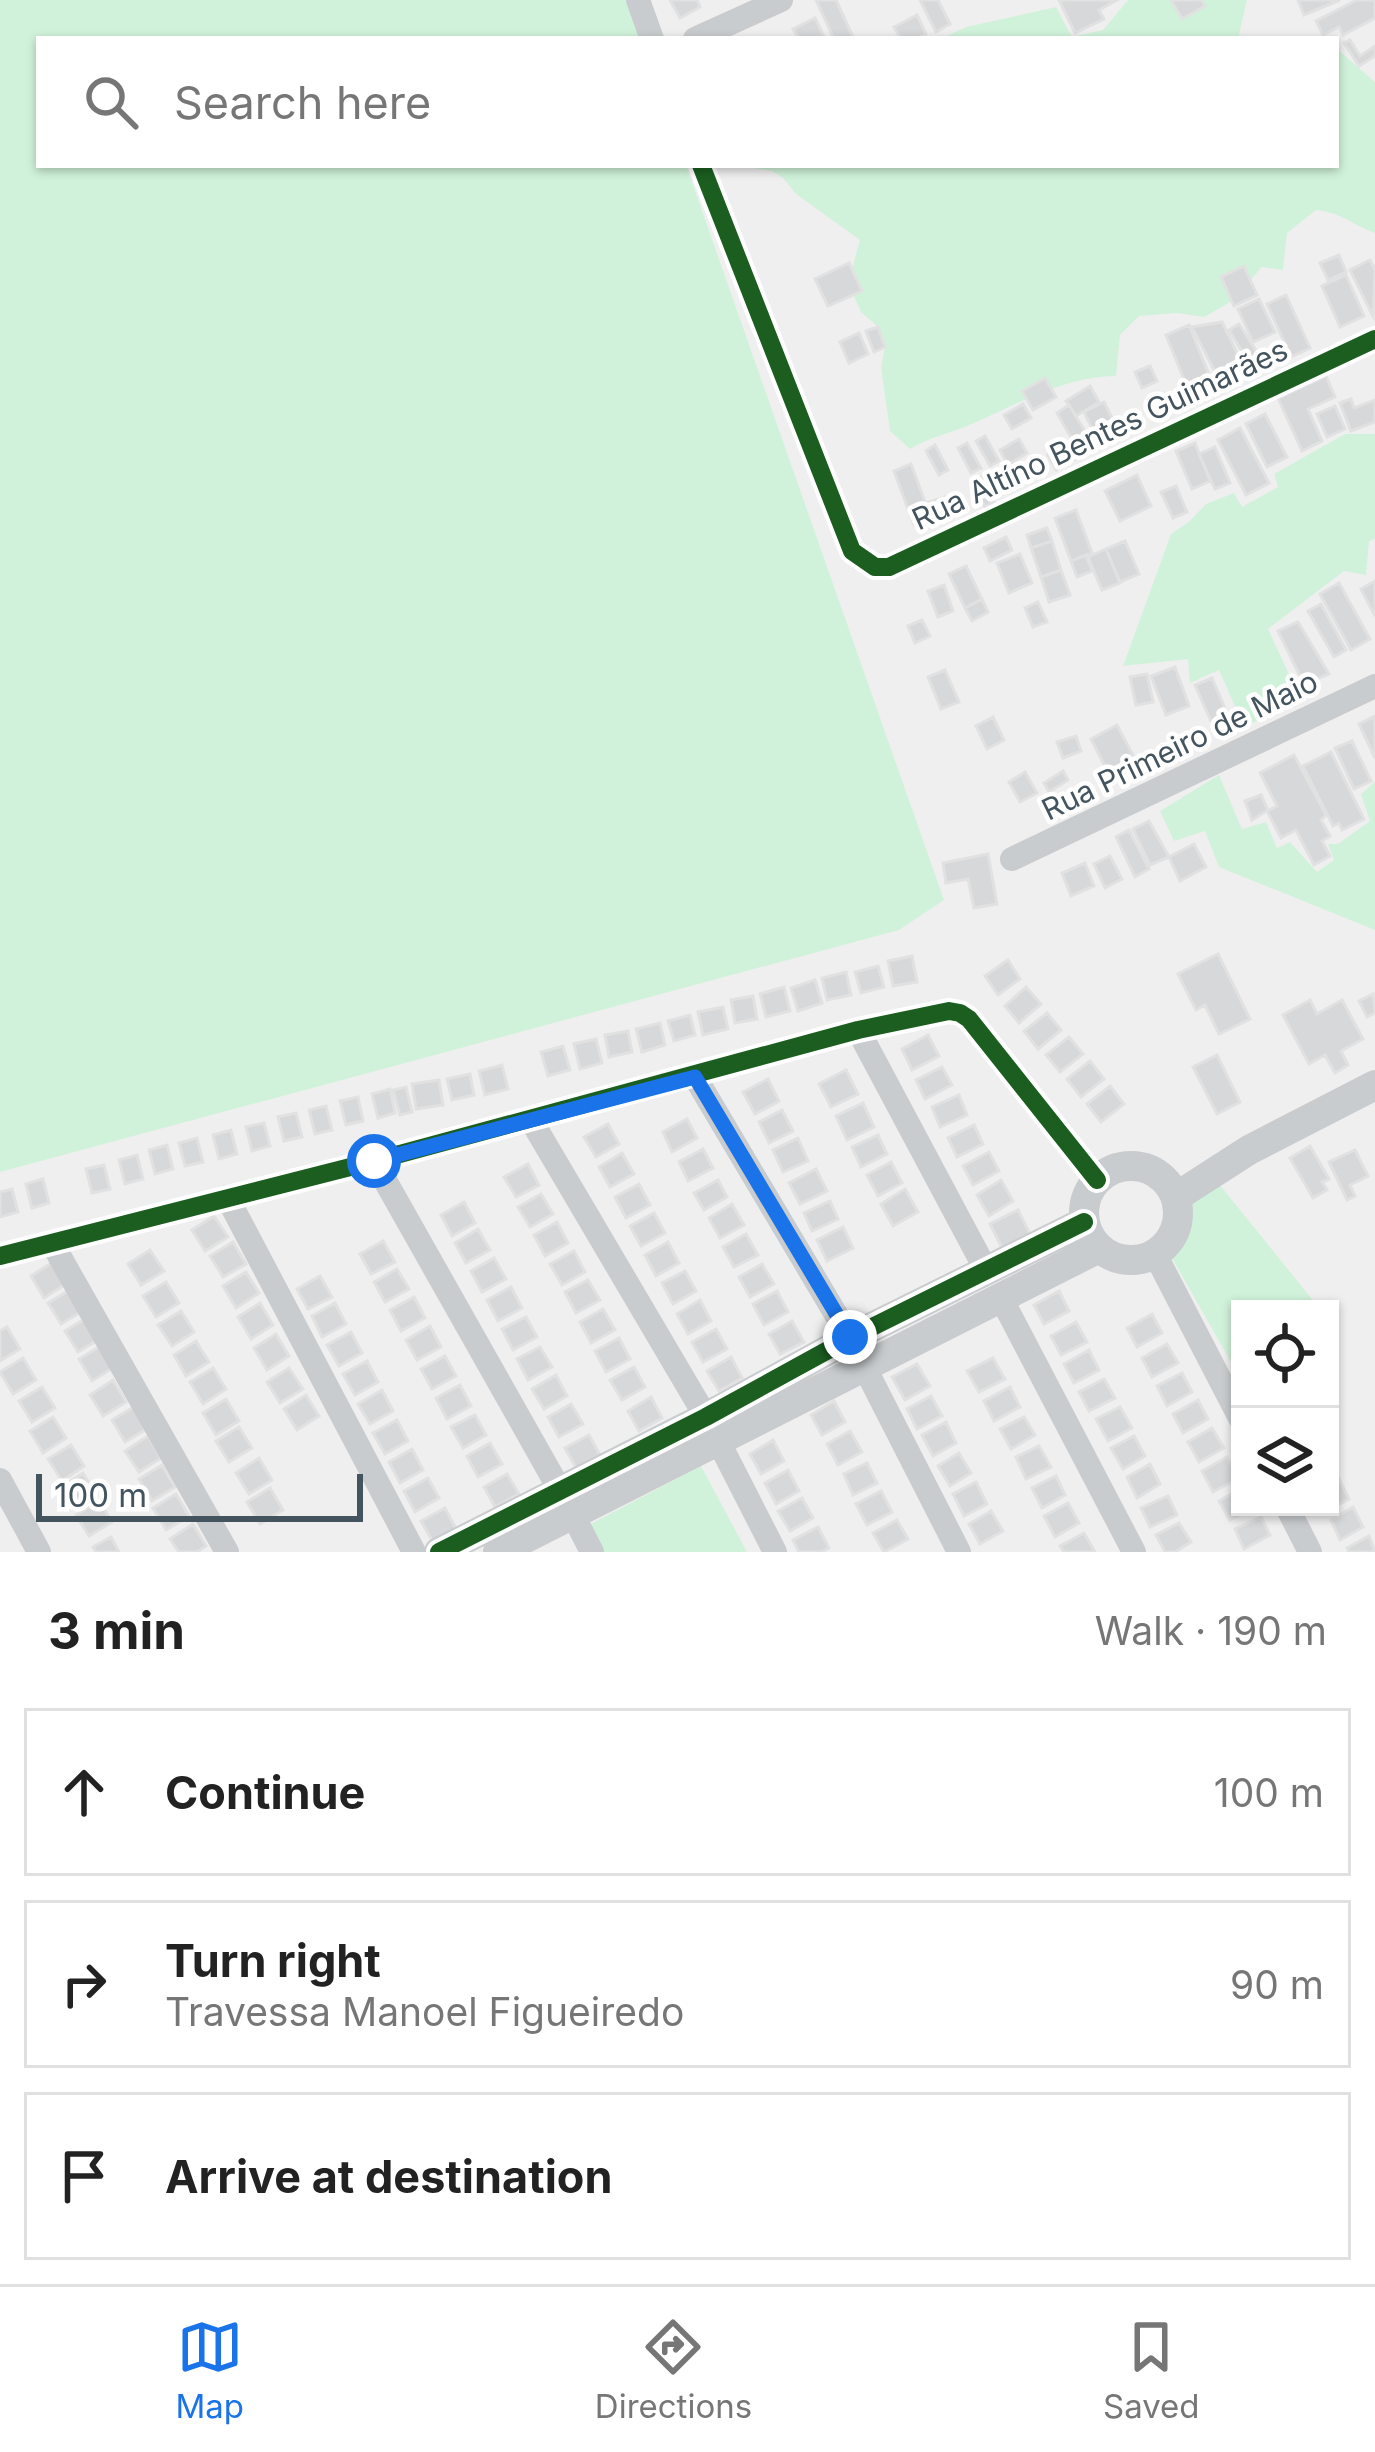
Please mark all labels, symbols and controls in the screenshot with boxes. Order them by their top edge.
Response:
search box [36,36,1339,168]
icon: search [78,69,144,135]
text: Search here [174,75,431,130]
street label: Rua Altíno Bentes Guimarães [906,331,1293,537]
street label: Rua Primeiro de Maio [1036,663,1323,828]
route start [347,1134,401,1188]
map controls [1231,1300,1339,1516]
button: locate [1231,1300,1339,1408]
route end [823,1310,877,1364]
button: layers [1231,1408,1339,1516]
scale bar [36,1468,363,1521]
text: 100 m [54,1475,147,1515]
text: 3 min [48,1600,185,1661]
text: Walk · 190 m [1095,1607,1327,1654]
icon: ahead [51,1759,117,1825]
text: Continue [165,1765,365,1820]
text: 100 m [1214,1769,1324,1816]
text: Turn right [165,1933,381,1988]
icon: right [51,1951,117,2017]
text: 90 m [1230,1961,1324,2008]
text: Travessa Manoel Figueiredo [165,1988,684,2035]
icon: arrive [51,2143,117,2209]
text: Arrive at destination [165,2149,612,2204]
tab: Map [175,2314,244,2426]
tab: Directions [595,2314,752,2426]
tab: Saved [1103,2314,1200,2426]

